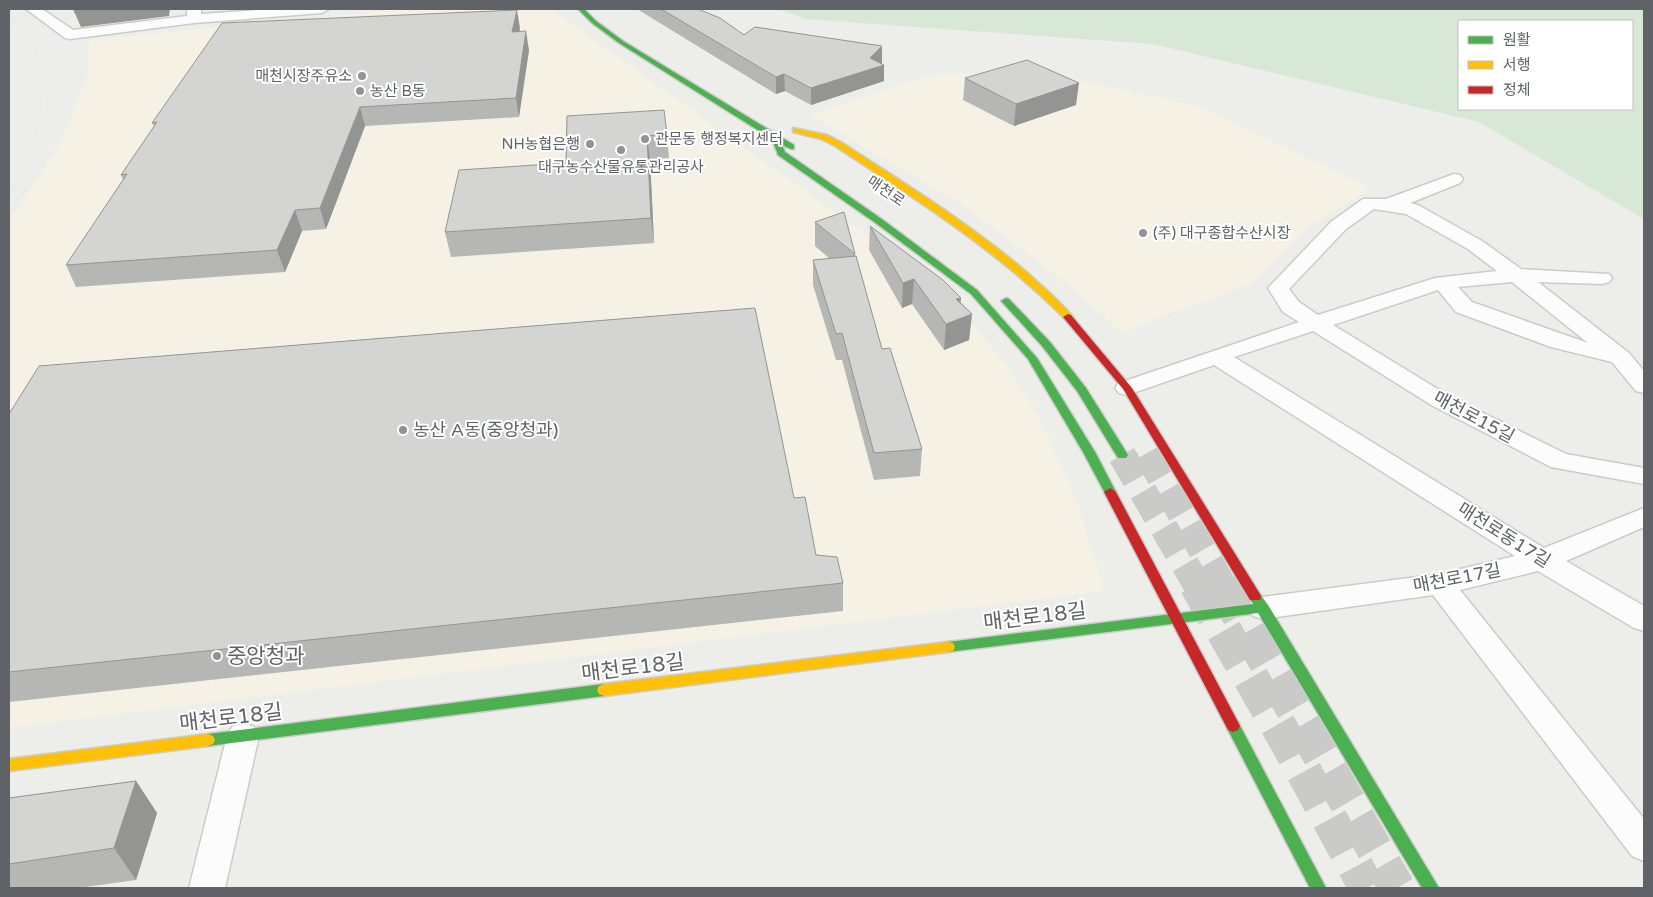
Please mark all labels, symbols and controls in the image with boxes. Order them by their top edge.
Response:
legend [1458,20,1633,110]
text: 원활 [1503,31,1531,49]
text: 서행 [1503,56,1531,74]
place label: 매천시장주유소 [255,67,352,85]
marker: 매천시장주유소 [356,70,368,82]
text: 정체 [1503,81,1531,99]
place label: 농산 B동 [370,82,426,100]
marker: 농산 B동 [354,85,366,97]
place label: 관문동 행정복지센터 [655,130,783,148]
marker: 관문동 행정복지센터 [639,133,651,145]
place label: NH농협은행 [501,135,580,153]
marker: NH농협은행 [584,138,596,150]
marker: 대구농수산물유통관리공사 [615,144,627,156]
place label: 대구농수산물유통관리공사 [538,158,704,176]
street label: 매천로 [864,172,908,210]
place label: (주) 대구종합수산시장 [1153,224,1291,242]
marker: (주) 대구종합수산시장 [1137,227,1149,239]
street label: 매천로15길 [1430,386,1518,448]
place label: 농산 A동(중앙청과) [413,419,558,441]
marker: 농산 A동(중앙청과) [397,424,409,436]
street label: 매천로동17길 [1453,498,1555,572]
street label: 매천로17길 [1411,559,1503,597]
street label: 매천로18길 [982,598,1088,636]
place label: 중앙청과 [227,644,304,669]
street label: 매천로18길 [580,649,686,687]
marker: 중앙청과 [211,650,223,662]
street label: 매천로18길 [178,699,284,737]

